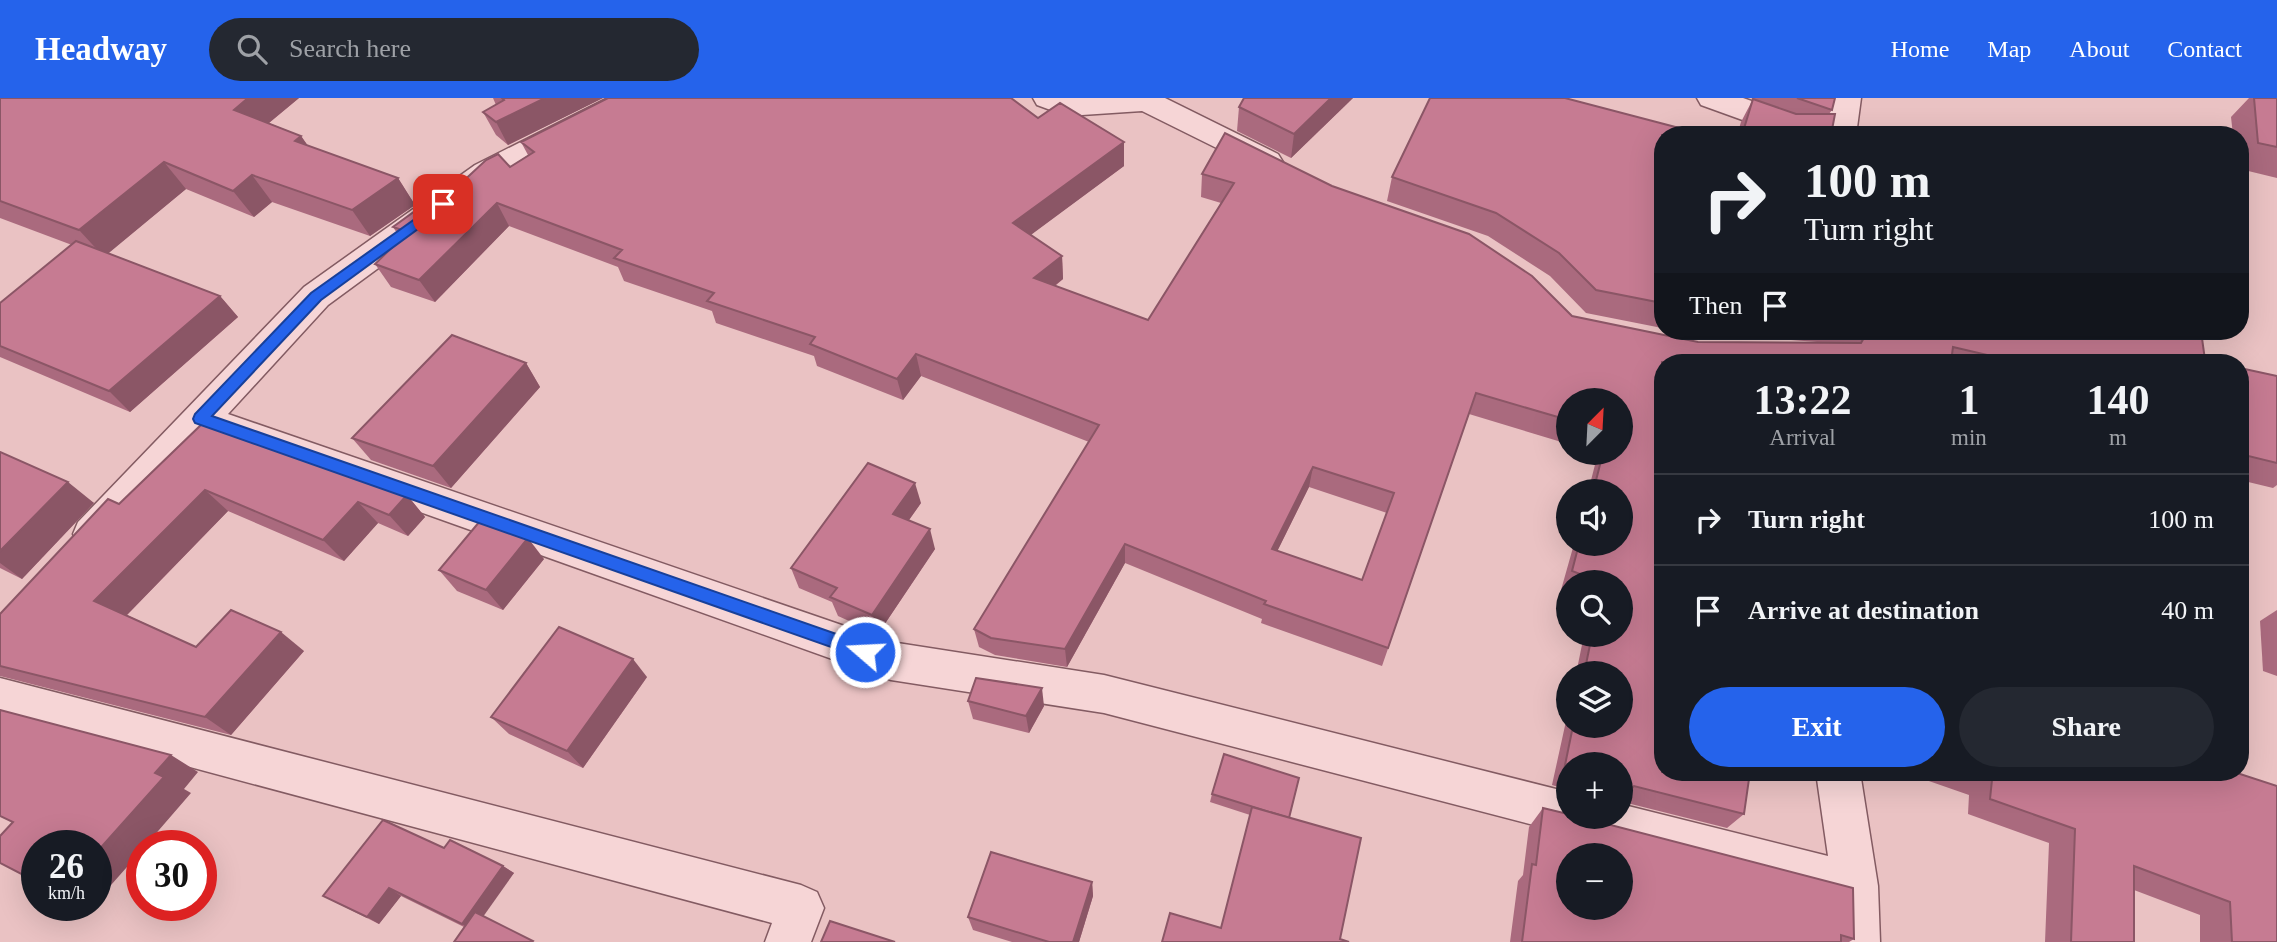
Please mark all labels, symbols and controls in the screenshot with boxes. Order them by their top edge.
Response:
search box [209,18,699,81]
icon: search [233,30,271,68]
text: Headway [35,31,167,67]
text: Search here [289,34,411,63]
text: Home [1891,36,1949,62]
text: Map [1987,36,2031,62]
text: About [2069,36,2129,62]
text: Contact [2167,36,2242,62]
text: 100 m [1804,153,1931,208]
icon: right [1689,154,1780,245]
pin [413,174,473,234]
icon: arrive [424,185,462,223]
text: Turn right [1804,211,1934,247]
icon: arrive [1756,287,1794,325]
text: Then [1689,291,1742,320]
text: 13:22 [1754,377,1852,423]
text: 1 [1958,377,1979,423]
text: 140 [2086,377,2149,423]
north arrow [1556,388,1633,466]
map controls [1556,388,1633,920]
text: Arrival [1769,425,1836,450]
text: min [1951,425,1987,450]
text: m [2109,425,2127,450]
button: sound [1556,479,1633,556]
icon: right [1689,501,1727,539]
text: Turn right [1748,505,1865,534]
text: 100 m [2148,505,2214,534]
button: search [1556,570,1633,647]
icon: arrive [1689,592,1727,630]
text: Arrive at destination [1748,596,1979,625]
text: 40 m [2161,596,2214,625]
position arrow [828,615,902,689]
button: layers [1556,661,1633,738]
button: Exit [1689,687,1945,767]
button: Share [1959,687,2214,767]
button: + [1556,752,1633,829]
speed limit sign: 30 [126,830,217,921]
button: − [1556,843,1633,920]
text: 26 [49,847,84,886]
text: km/h [48,883,85,903]

